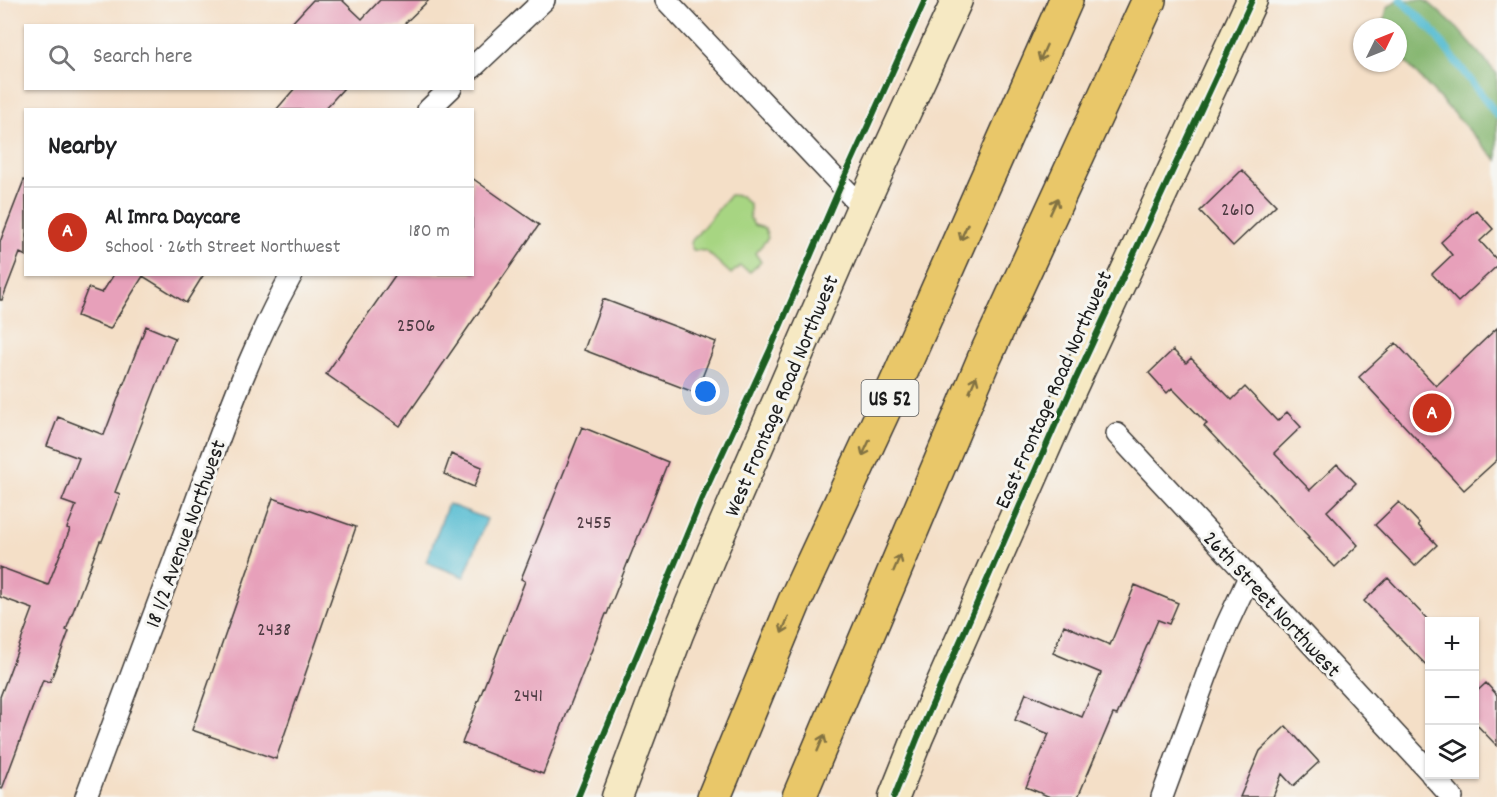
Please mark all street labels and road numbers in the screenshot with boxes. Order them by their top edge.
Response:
street label: East Frontage Road Northwest [989,266,1122,515]
street label: West Frontage Road Northwest [718,271,848,522]
road number: US 52 [862,380,918,416]
street label: 18 1/2 Avenue Northwest [139,436,236,632]
street label: 26th Street Northwest [1194,525,1347,686]

